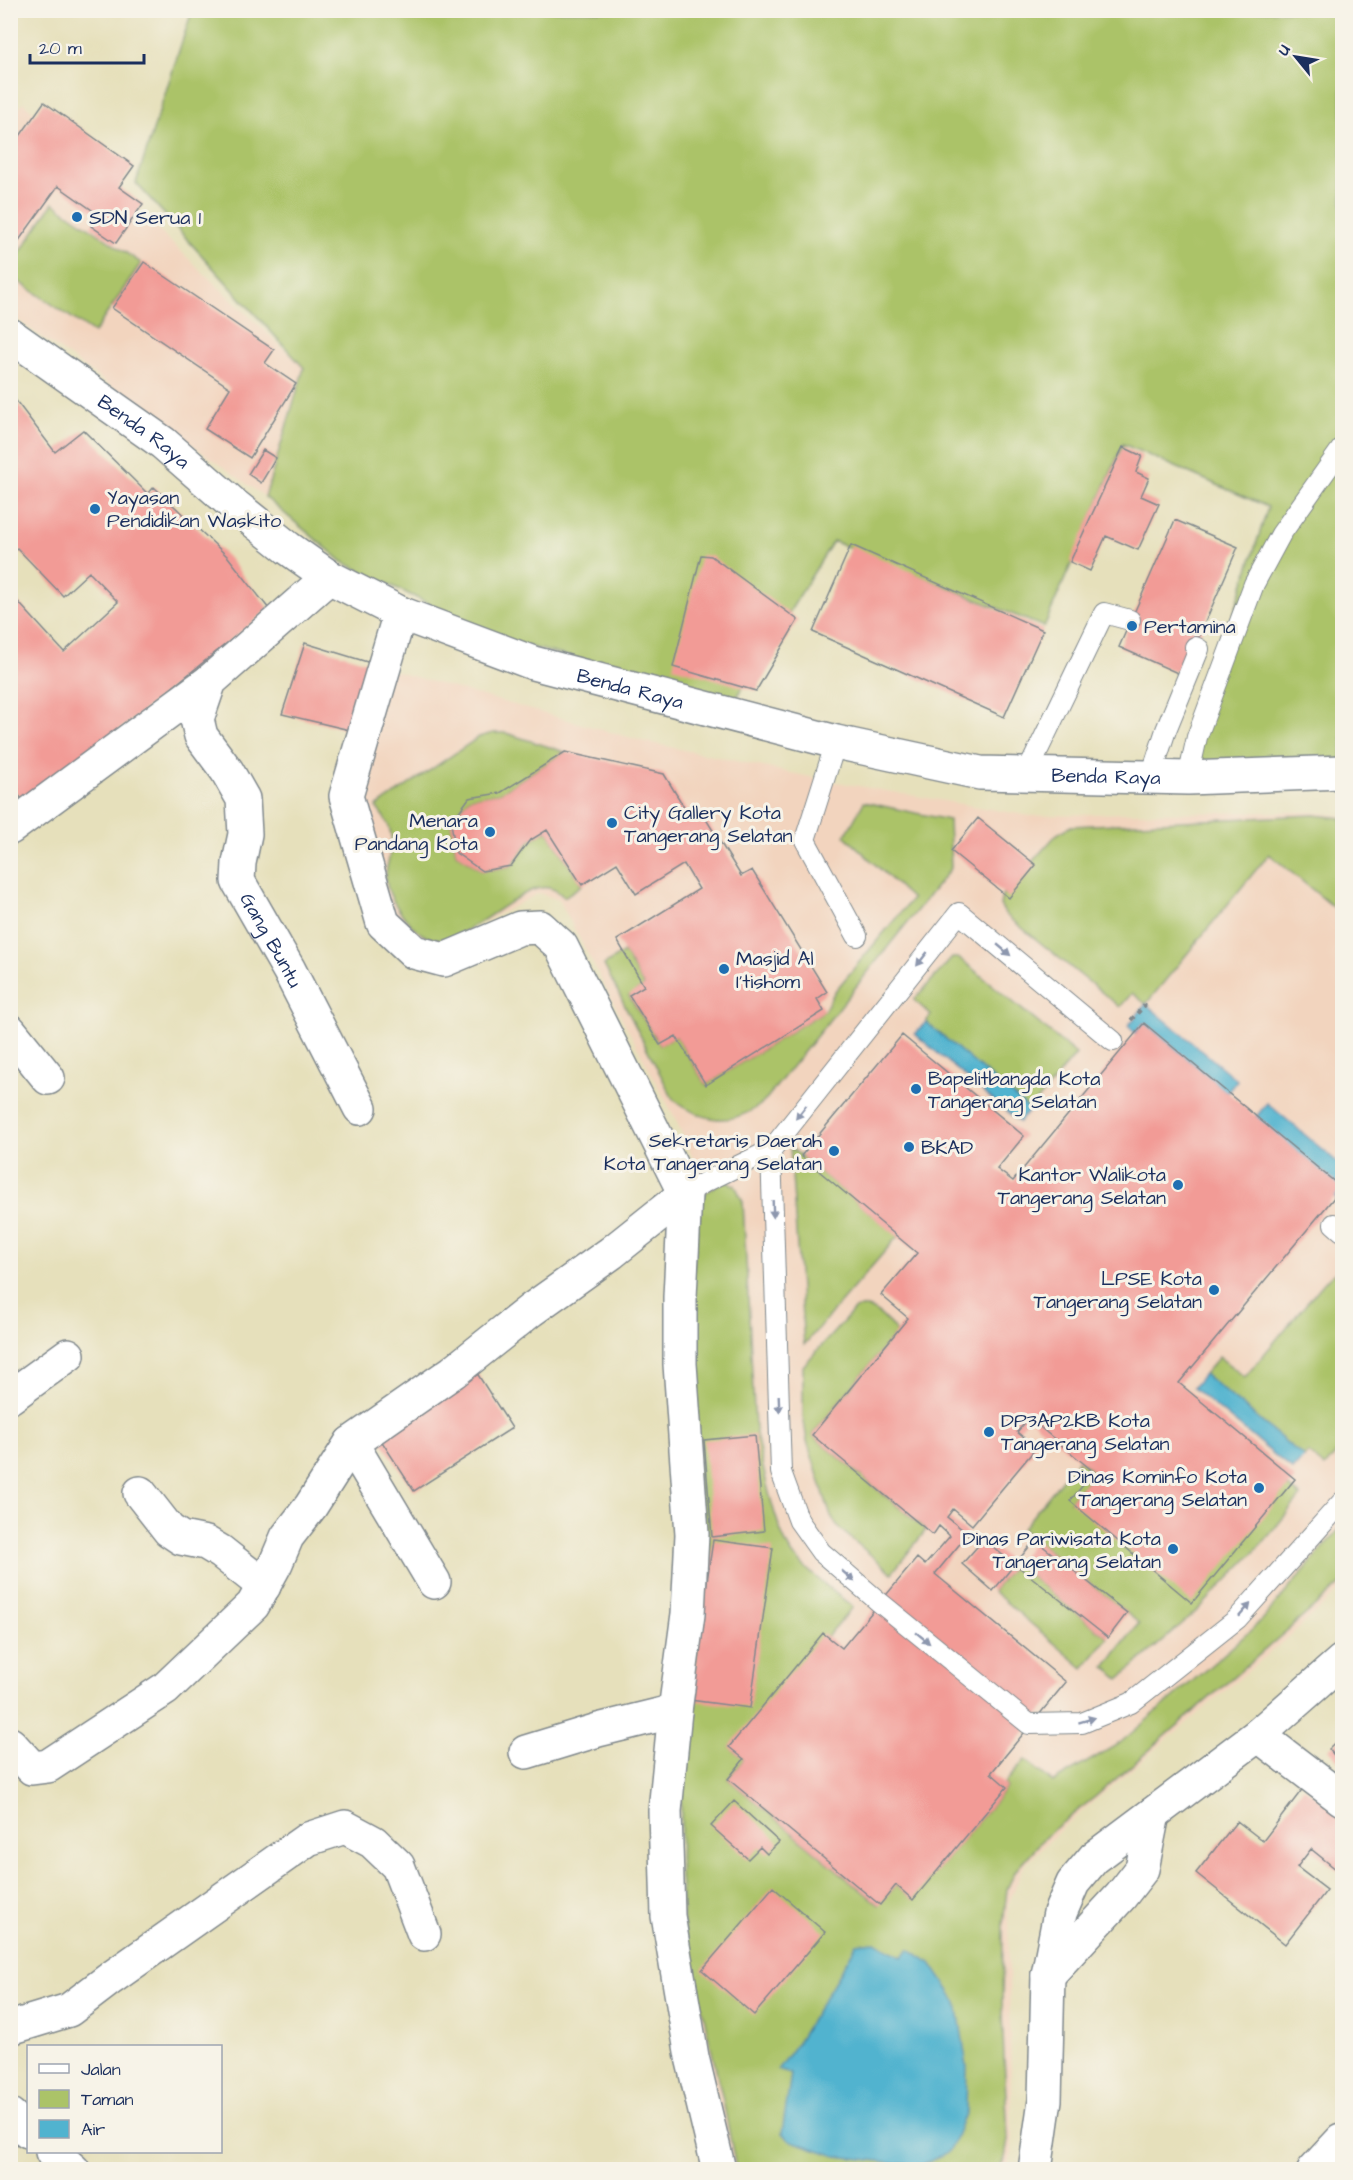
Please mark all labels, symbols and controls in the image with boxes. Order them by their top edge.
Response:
scale bar [30,27,144,65]
north arrow [1266,27,1326,87]
text: 20 m [39,36,82,61]
text: U [1272,41,1296,59]
place label: SDN Serua 1 [89,204,201,232]
marker: SDN Serua 1 [70,210,84,224]
street label: Benda Raya [92,388,196,476]
place label: Yayasan Pendidikan Waskito [107,484,281,535]
marker: Yayasan Pendidikan Waskito [88,502,102,516]
place label: Pertamina [1144,613,1236,641]
marker: Pertamina [1125,619,1139,633]
street label: Benda Raya [574,662,686,717]
street label: Benda Raya [1051,762,1161,793]
place label: City Gallery Kota Tangerang Selatan [624,799,793,851]
place label: Menara Pandang Kota [355,807,478,859]
marker: City Gallery Kota Tangerang Selatan [605,816,619,830]
marker: Menara Pandang Kota [483,825,497,839]
street label: Gang Buntu [233,888,309,993]
one-way arrow [996,944,1012,957]
place label: Masjid Al I'tishom [736,945,814,996]
one-way arrow [916,951,929,967]
marker: Masjid Al I'tishom [717,962,731,976]
place label: Bapelitbangda Kota Tangerang Selatan [928,1065,1100,1117]
marker: Bapelitbangda Kota Tangerang Selatan [909,1082,923,1096]
one-way arrow [795,1104,808,1120]
place label: Sekretaris Daerah Kota Tangerang Selatan [604,1127,822,1179]
place label: BKAD [921,1134,973,1162]
marker: BKAD [902,1140,916,1154]
marker: Sekretaris Daerah Kota Tangerang Selatan [827,1144,841,1158]
place label: Kantor Walikota Tangerang Selatan [997,1161,1166,1213]
marker: Kantor Walikota Tangerang Selatan [1171,1178,1185,1192]
one-way arrow [768,1199,777,1218]
place label: LPSE Kota Tangerang Selatan [1033,1265,1202,1317]
marker: LPSE Kota Tangerang Selatan [1207,1283,1221,1297]
one-way arrow [774,1394,783,1413]
place label: DP3AP2KB Kota Tangerang Selatan [1001,1407,1170,1459]
marker: DP3AP2KB Kota Tangerang Selatan [982,1425,996,1439]
place label: Dinas Kominfo Kota Tangerang Selatan [1068,1463,1247,1515]
marker: Dinas Kominfo Kota Tangerang Selatan [1252,1481,1266,1495]
place label: Dinas Pariwisata Kota Tangerang Selatan [962,1525,1161,1577]
marker: Dinas Pariwisata Kota Tangerang Selatan [1166,1542,1180,1556]
one-way arrow [840,1569,855,1582]
one-way arrow [1238,1603,1252,1617]
one-way arrow [915,1632,931,1645]
one-way arrow [1078,1715,1096,1724]
legend [27,2045,222,2153]
text: Jalan [81,2057,121,2082]
text: Taman [81,2087,134,2112]
text: Air [81,2117,105,2142]

